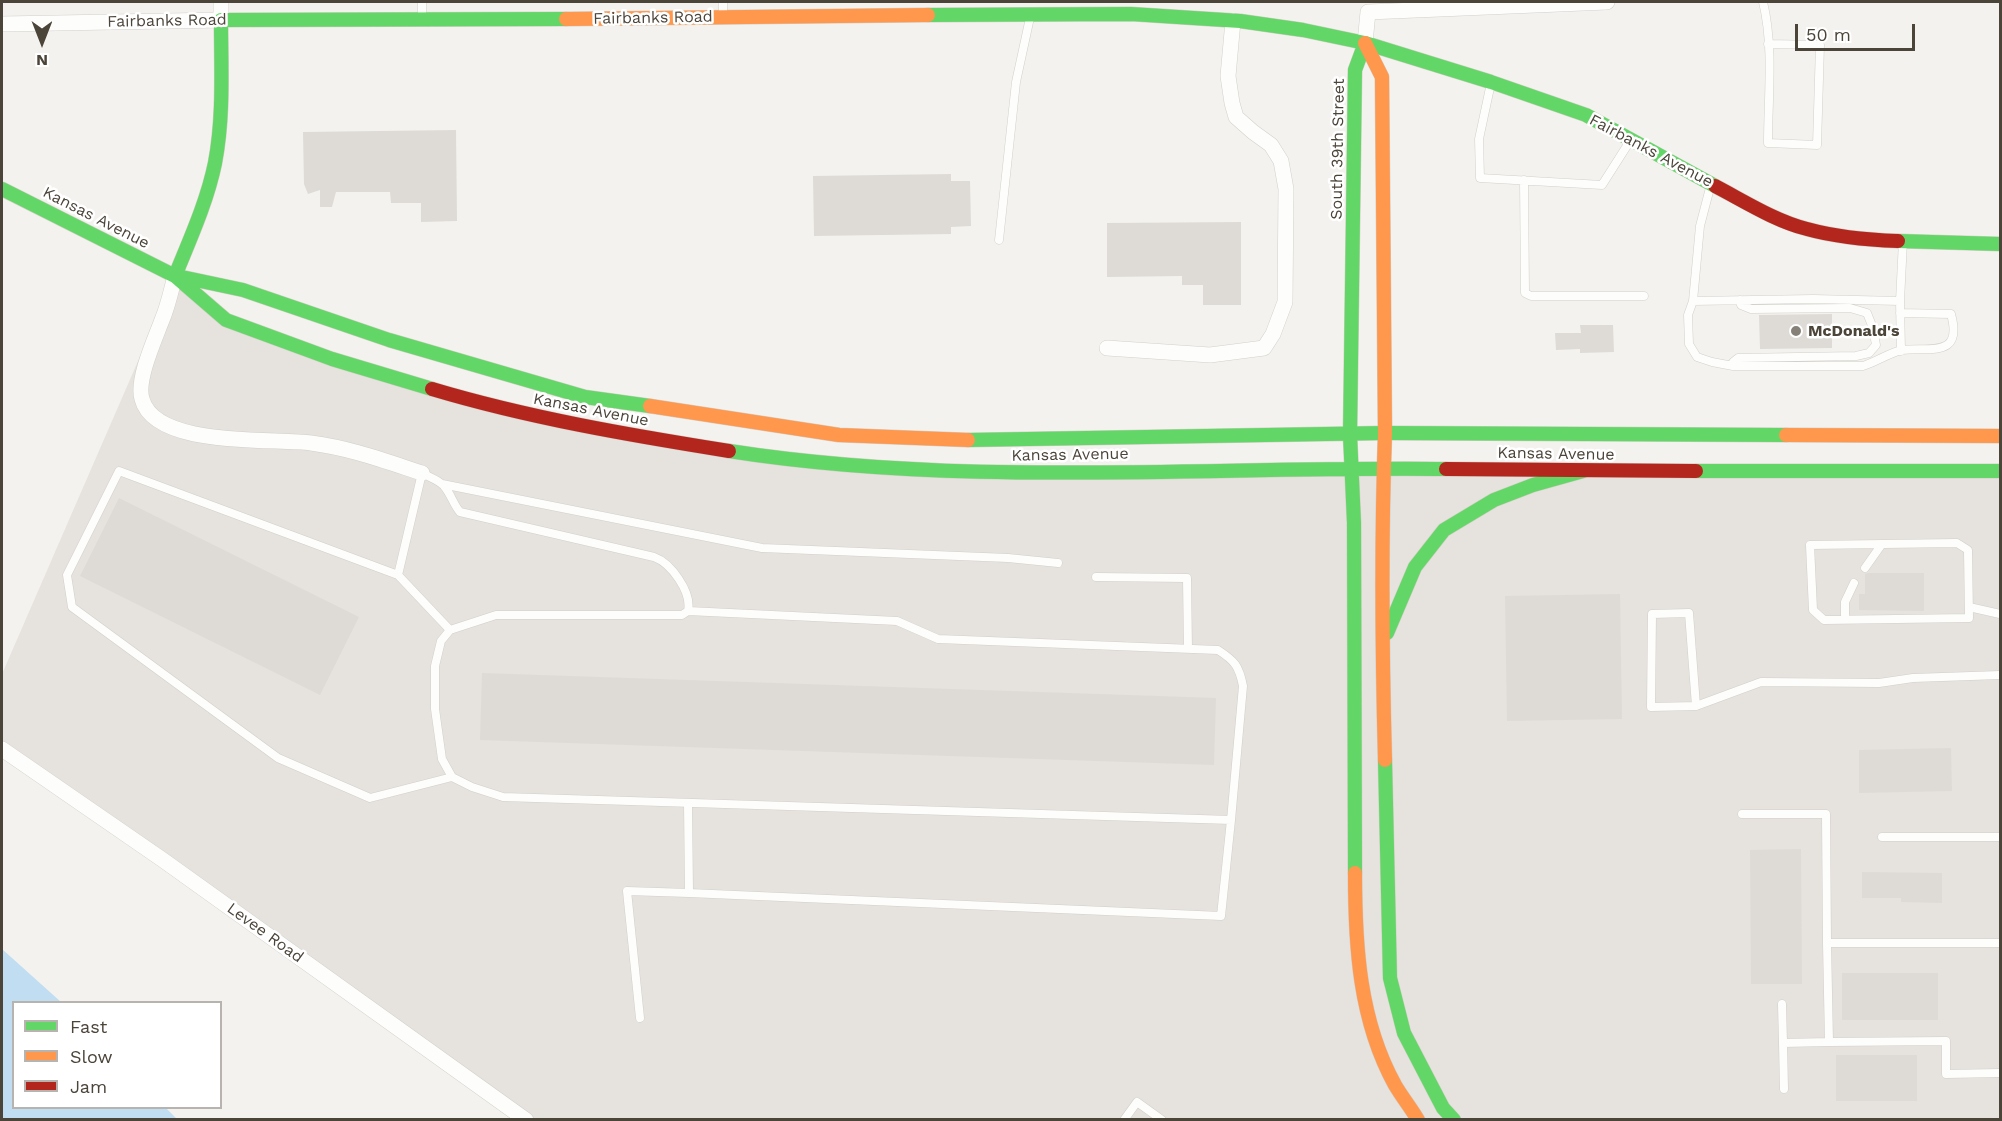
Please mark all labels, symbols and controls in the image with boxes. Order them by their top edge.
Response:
street label: Fairbanks Road [593,7,713,29]
street label: Fairbanks Road [107,10,227,32]
north arrow [12,12,72,72]
scale bar [1798,12,1918,50]
text: 50 m [1806,24,1851,45]
text: N [36,51,48,70]
street label: South 39th Street [1327,78,1349,220]
street label: Fairbanks Avenue [1586,110,1716,192]
street label: Kansas Avenue [39,183,153,253]
place label: McDonald's [1808,321,1900,341]
marker: McDonald's [1789,324,1803,338]
street label: Kansas Avenue [532,389,650,431]
street label: Kansas Avenue [1497,443,1615,465]
street label: Kansas Avenue [1011,444,1129,466]
street label: Levee Road [223,899,307,967]
legend [12,1001,222,1109]
text: Fast [70,1016,107,1037]
text: Slow [70,1046,113,1067]
text: Jam [70,1076,107,1097]

